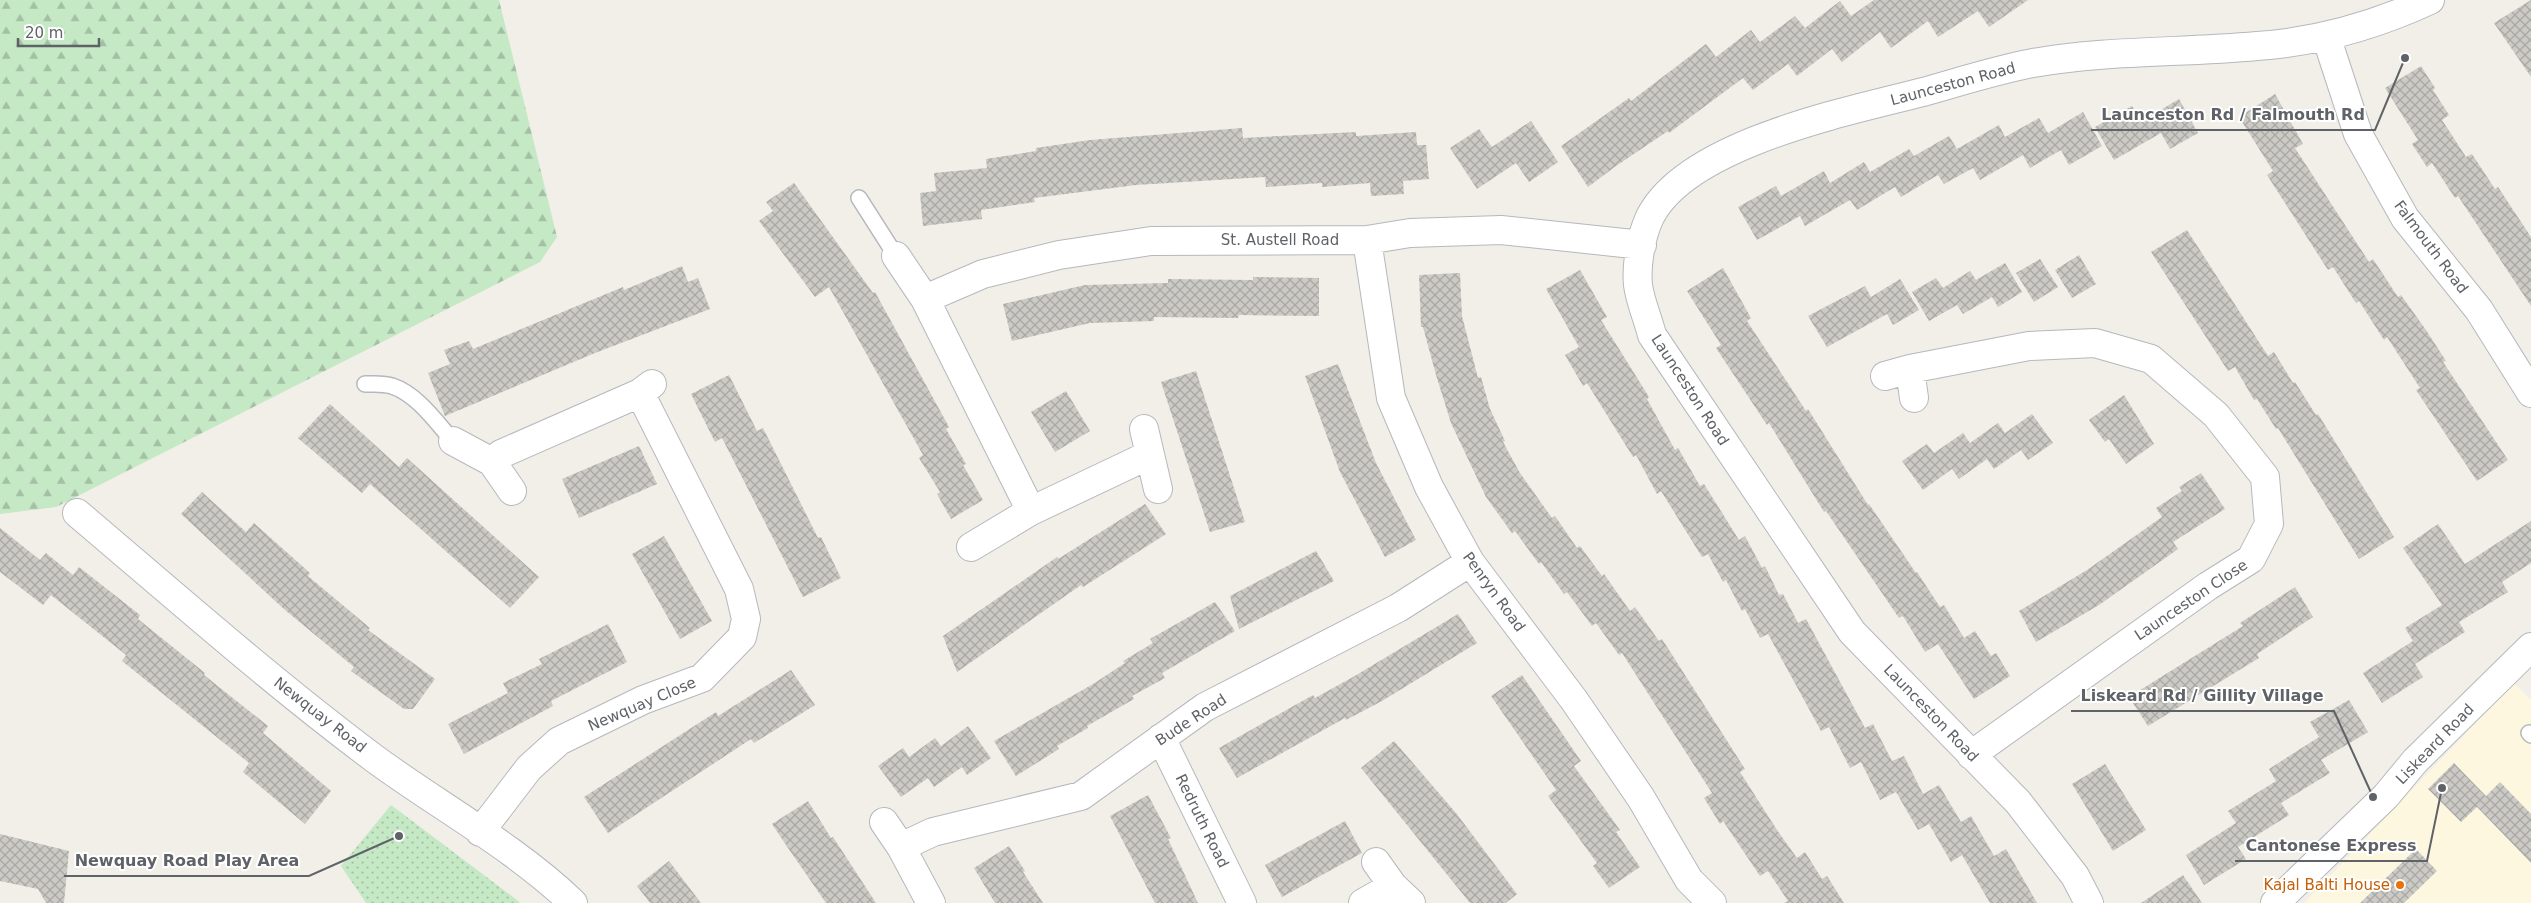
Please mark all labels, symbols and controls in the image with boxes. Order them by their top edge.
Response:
scale bar [18,15,99,47]
text: 20 m [25,24,63,42]
street label: Launceston Road [1888,59,2018,109]
callout: Launceston Rd / Falmouth Rd [2091,99,2375,130]
text: Launceston Rd / Falmouth Rd [2101,105,2365,124]
street label: Falmouth Road [2390,197,2472,297]
street label: St. Austell Road [1221,231,1339,249]
street label: Launceston Road [1647,331,1733,449]
street label: Penryn Road [1459,549,1529,635]
street label: Launceston Close [2131,556,2251,644]
street label: Launceston Road [1880,660,1982,766]
street label: Newquay Road [270,673,370,757]
street label: Newquay Close [585,673,699,735]
callout: Liskeard Rd / Gillity Village [2071,680,2334,711]
text: Liskeard Rd / Gillity Village [2080,686,2324,705]
street label: Bude Road [1152,690,1230,750]
street label: Liskeard Road [2392,700,2478,788]
street label: Redruth Road [1172,771,1232,871]
callout: Cantonese Express [2235,830,2427,861]
text: Cantonese Express [2245,836,2417,855]
callout: Newquay Road Play Area [64,845,309,876]
text: Newquay Road Play Area [75,851,299,870]
place label: Kajal Balti House [2263,876,2390,894]
marker: Kajal Balti House [2394,879,2406,891]

